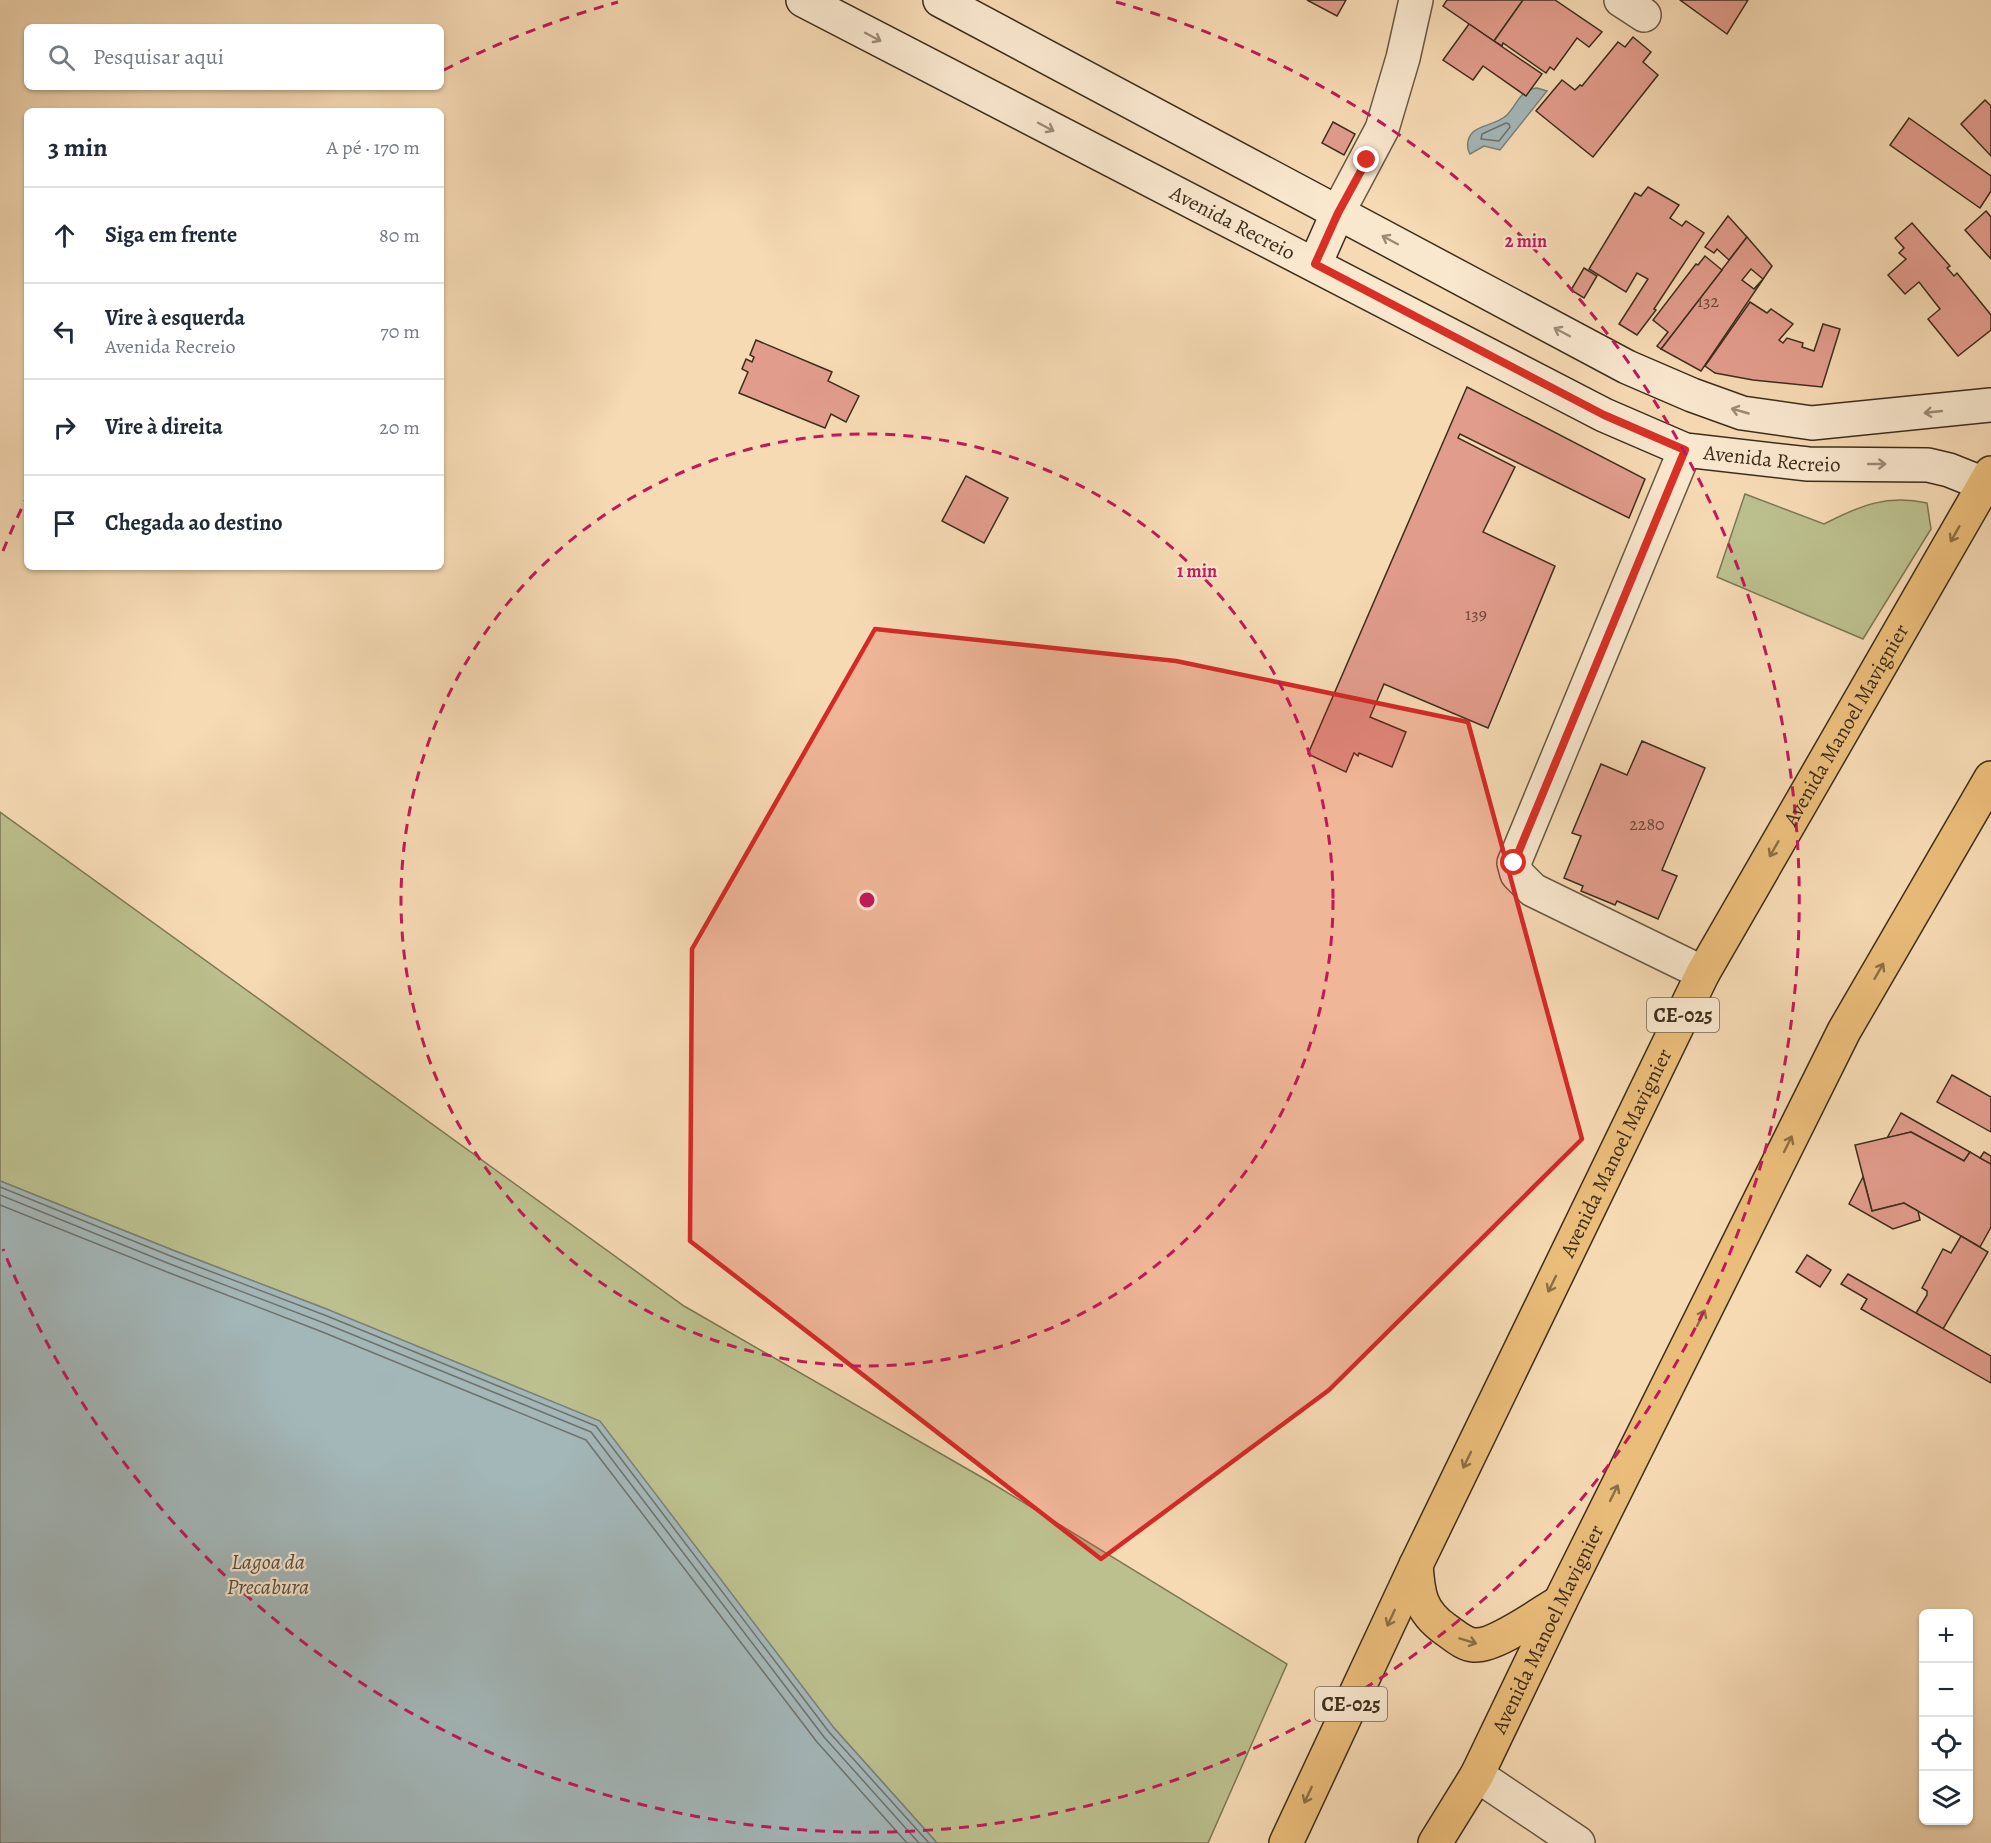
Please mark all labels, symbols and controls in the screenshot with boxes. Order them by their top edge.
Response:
search box [24,24,444,90]
one-way arrow [864,31,881,43]
icon: search [45,41,78,74]
text: Pesquisar aqui [93,42,224,72]
one-way arrow [1037,121,1054,133]
text: 3 min [48,130,108,165]
text: A pé · 170 m [326,134,420,161]
route end [1353,146,1379,172]
street label: Avenida Recreio [1165,178,1300,267]
icon: ahead [48,219,81,252]
text: Siga em frente [105,220,237,250]
text: 80 m [379,222,420,249]
text: 2 min [1505,229,1547,253]
one-way arrow [1382,234,1399,246]
house number: 132 [1697,289,1720,313]
text: Vire à esquerda [105,303,245,333]
icon: left [48,315,81,348]
text: 70 m [380,318,420,345]
one-way arrow [1553,326,1571,337]
text: Avenida Recreio [105,333,236,360]
one-way arrow [1730,405,1749,416]
one-way arrow [1923,407,1943,418]
icon: right [48,411,81,444]
text: Vire à direita [105,412,223,442]
text: 20 m [379,414,420,441]
street label: Avenida Recreio [1701,438,1841,478]
one-way arrow [1866,458,1886,469]
icon: arrive [48,507,81,540]
text: Chegada ao destino [105,508,283,538]
one-way arrow [1949,525,1961,542]
text: 1 min [1177,559,1217,583]
house number: 139 [1465,602,1487,626]
street label: Avenida Manoel Mavignier [1776,619,1915,832]
house number: 2280 [1629,812,1665,836]
one-way arrow [1767,840,1779,857]
route start [1500,849,1526,875]
centre of rings [857,890,877,910]
one-way arrow [1873,963,1885,980]
road number: CE-025 [1647,998,1719,1032]
street label: Avenida Manoel Mavignier [1553,1044,1678,1263]
one-way arrow [1783,1135,1794,1153]
one-way arrow [1546,1275,1557,1293]
one-way arrow [1696,1310,1707,1328]
one-way arrow [1461,1450,1472,1468]
one-way arrow [1609,1484,1621,1502]
street label: Avenida Manoel Mavignier [1485,1520,1610,1739]
water label: Lagoa da Precabura [227,1547,309,1602]
one-way arrow [1385,1609,1396,1627]
map controls [1919,1609,1973,1825]
button: + [1919,1609,1973,1663]
one-way arrow [1458,1636,1477,1647]
button: − [1919,1663,1973,1717]
road number: CE-025 [1315,1687,1387,1721]
button: locate [1919,1717,1973,1771]
button: layers [1919,1771,1973,1825]
one-way arrow [1302,1785,1314,1803]

